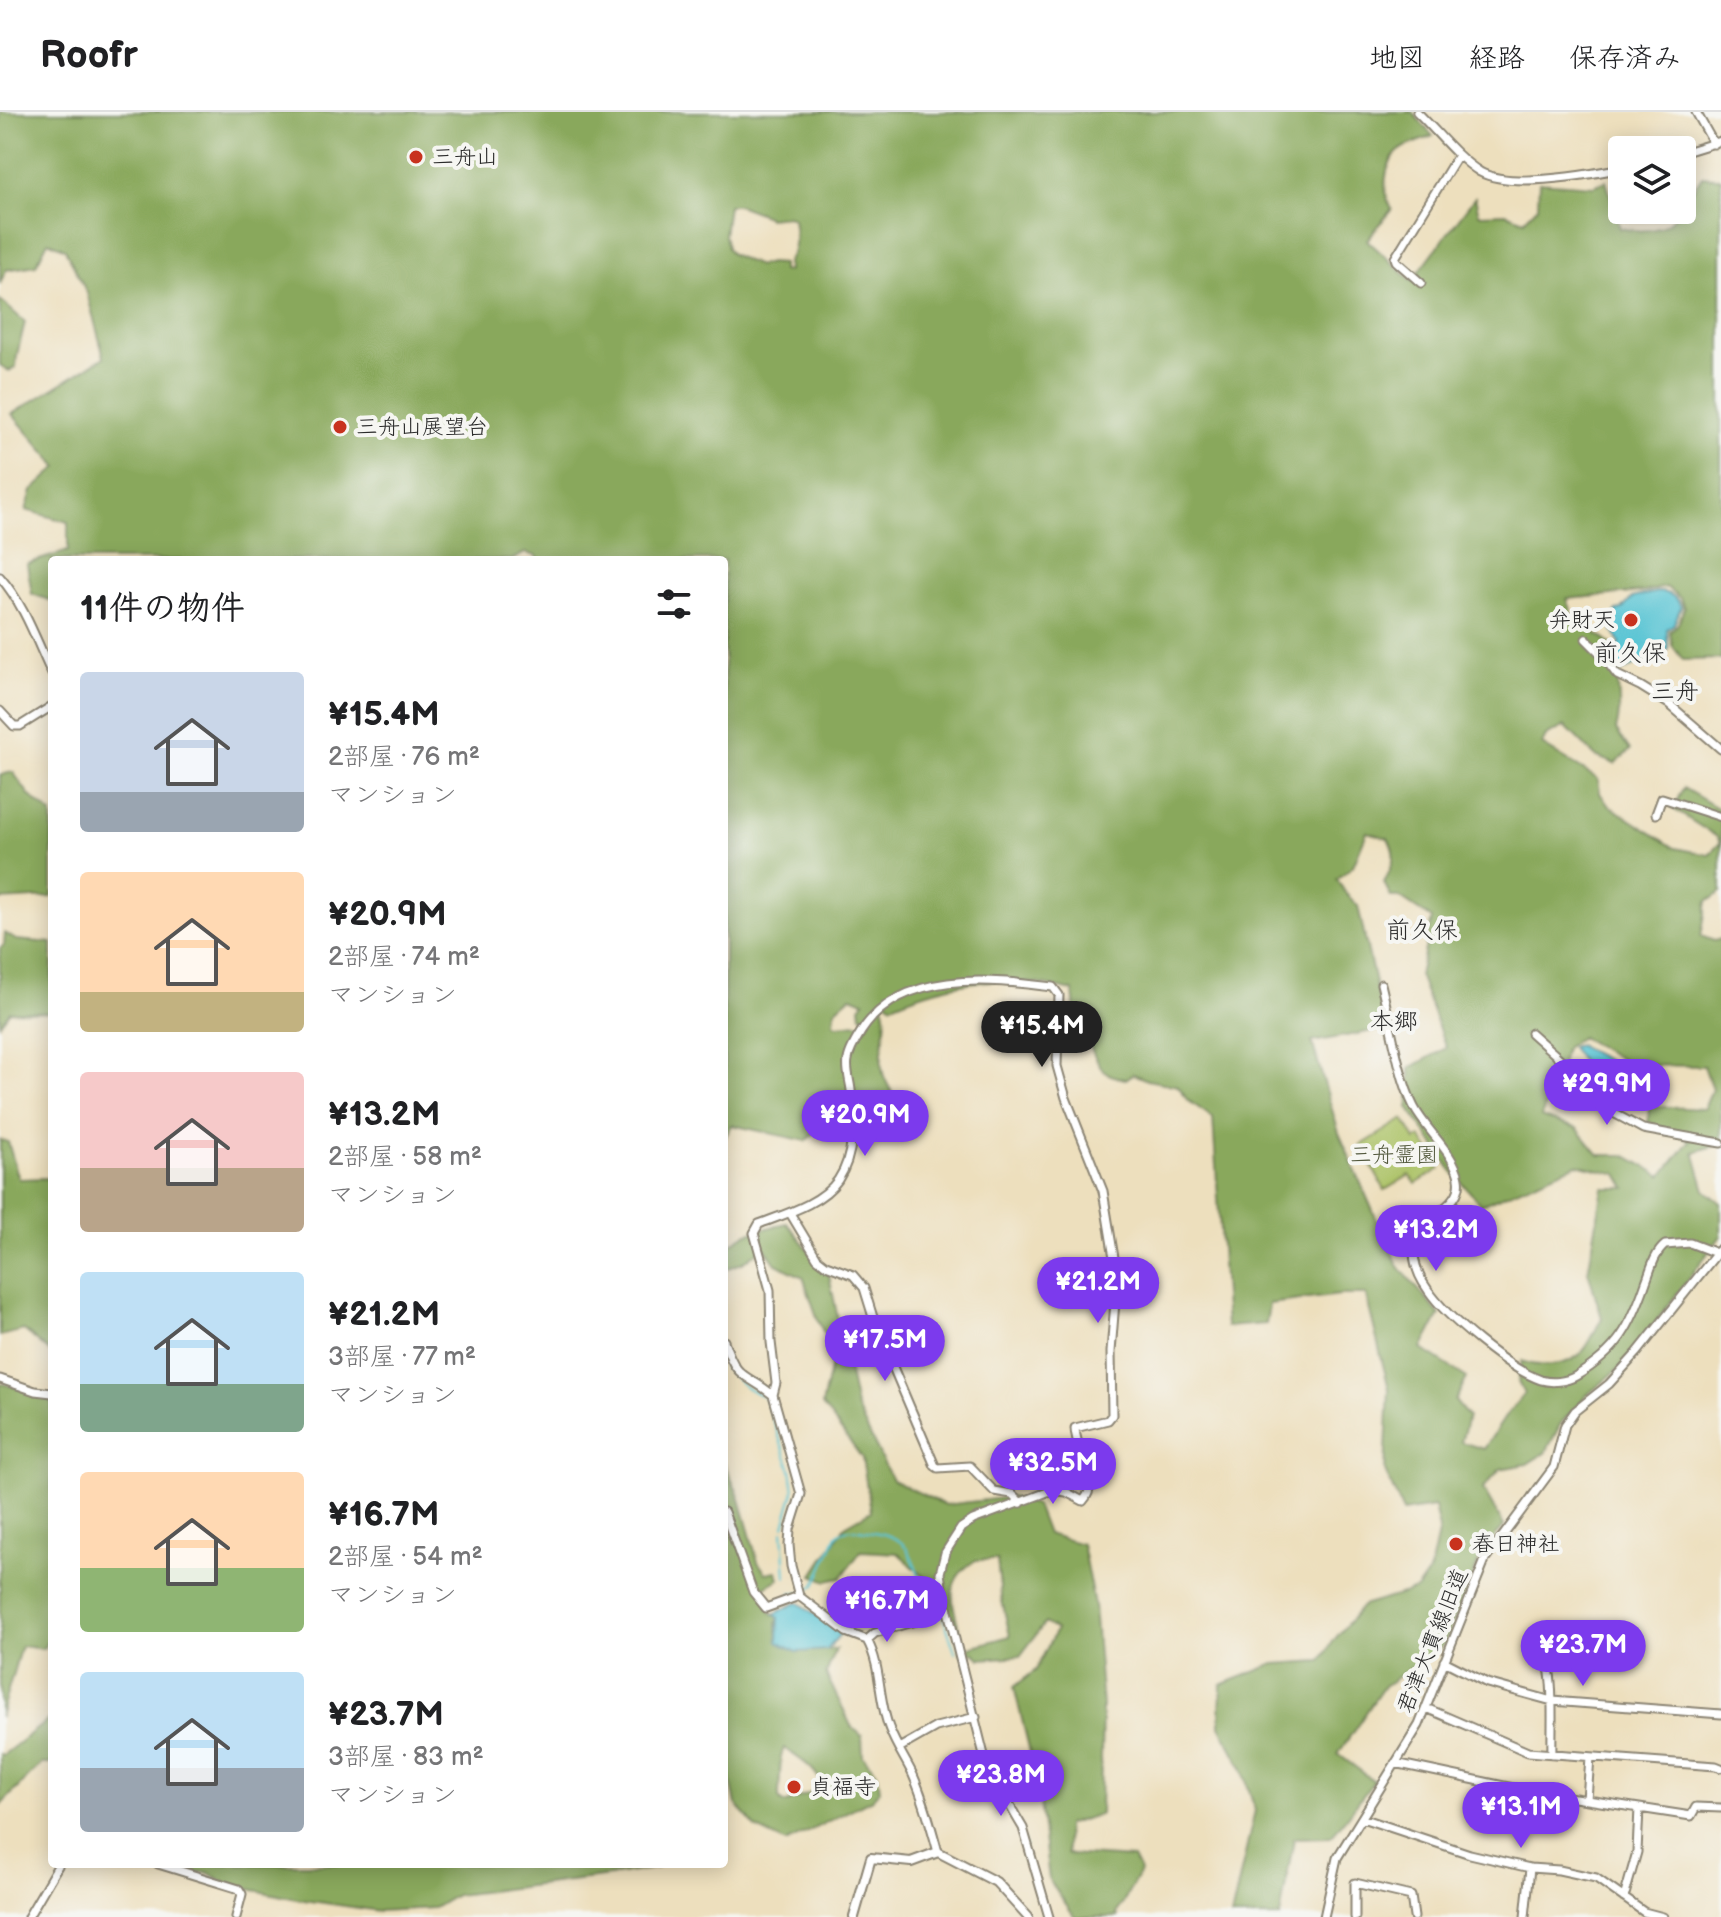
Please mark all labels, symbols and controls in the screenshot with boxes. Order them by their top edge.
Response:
text: Roofr [40,33,138,78]
text: 地図 [1369,42,1425,75]
text: 経路 [1469,42,1525,75]
text: 保存済み [1569,42,1681,75]
map controls [1608,136,1696,224]
button: layers [1608,136,1696,224]
place label: 三舟山 [432,144,498,171]
marker: 三舟山 [407,148,425,166]
place label: 三舟山展望台 [356,414,488,441]
marker: 三舟山展望台 [331,418,349,436]
icon: filters [652,582,696,626]
text: 11件の物件 [80,588,245,629]
place label: 弁財天 [1549,607,1615,634]
marker: 弁財天 [1622,611,1640,629]
district label: 前久保 [1594,639,1666,668]
district label: 三舟 [1651,677,1699,706]
text: ¥15.4M [328,694,440,735]
icon: home [144,704,240,800]
text: 2部屋 · 76 m² [328,742,480,773]
text: マンション [328,780,457,811]
text: ¥20.9M [328,894,447,935]
icon: home [144,904,240,1000]
district label: 前久保 [1386,916,1458,945]
text: 2部屋 · 74 m² [328,942,480,973]
text: マンション [328,980,457,1011]
pin: ¥15.4M [977,1001,1107,1069]
district label: 本郷 [1370,1007,1418,1036]
text: ¥15.4M [999,1011,1085,1042]
pin: ¥29.9M [1542,1059,1672,1127]
text: ¥29.9M [1562,1069,1652,1100]
pin: ¥20.9M [800,1090,930,1158]
text: ¥13.2M [328,1094,440,1135]
text: ¥20.9M [820,1100,910,1131]
icon: home [144,1104,240,1200]
text: 2部屋 · 58 m² [328,1142,482,1173]
park label: 三舟霊園 [1350,1142,1438,1169]
text: マンション [328,1180,457,1211]
pin: ¥13.2M [1371,1205,1501,1273]
text: ¥13.2M [1393,1215,1479,1246]
pin: ¥21.2M [1033,1257,1163,1325]
text: ¥21.2M [1055,1267,1141,1298]
text: ¥21.2M [328,1294,440,1335]
icon: home [144,1304,240,1400]
pin: ¥17.5M [820,1315,950,1383]
text: ¥17.5M [843,1325,927,1356]
text: 3部屋 · 77 m² [328,1342,476,1373]
text: マンション [328,1380,457,1411]
pin: ¥32.5M [988,1438,1118,1506]
text: ¥32.5M [1008,1448,1098,1479]
text: ¥16.7M [328,1494,439,1535]
icon: home [144,1504,240,1600]
place label: 春日神社 [1472,1531,1560,1558]
marker: 春日神社 [1447,1535,1465,1553]
text: 2部屋 · 54 m² [328,1542,483,1573]
street label: 君津大貫線旧道 [1392,1565,1474,1717]
pin: ¥16.7M [822,1576,952,1644]
text: マンション [328,1580,457,1611]
text: ¥16.7M [844,1586,930,1617]
pin: ¥23.7M [1518,1620,1648,1688]
text: ¥23.7M [1539,1630,1627,1661]
text: ¥23.7M [328,1694,444,1735]
icon: home [144,1704,240,1800]
text: 3部屋 · 83 m² [328,1742,484,1773]
pin: ¥23.8M [936,1750,1066,1818]
text: ¥23.8M [956,1760,1046,1791]
place label: 貞福寺 [810,1774,876,1801]
marker: 貞福寺 [785,1778,803,1796]
text: マンション [328,1780,457,1811]
pin: ¥13.1M [1456,1782,1586,1850]
text: ¥13.1M [1480,1792,1562,1823]

